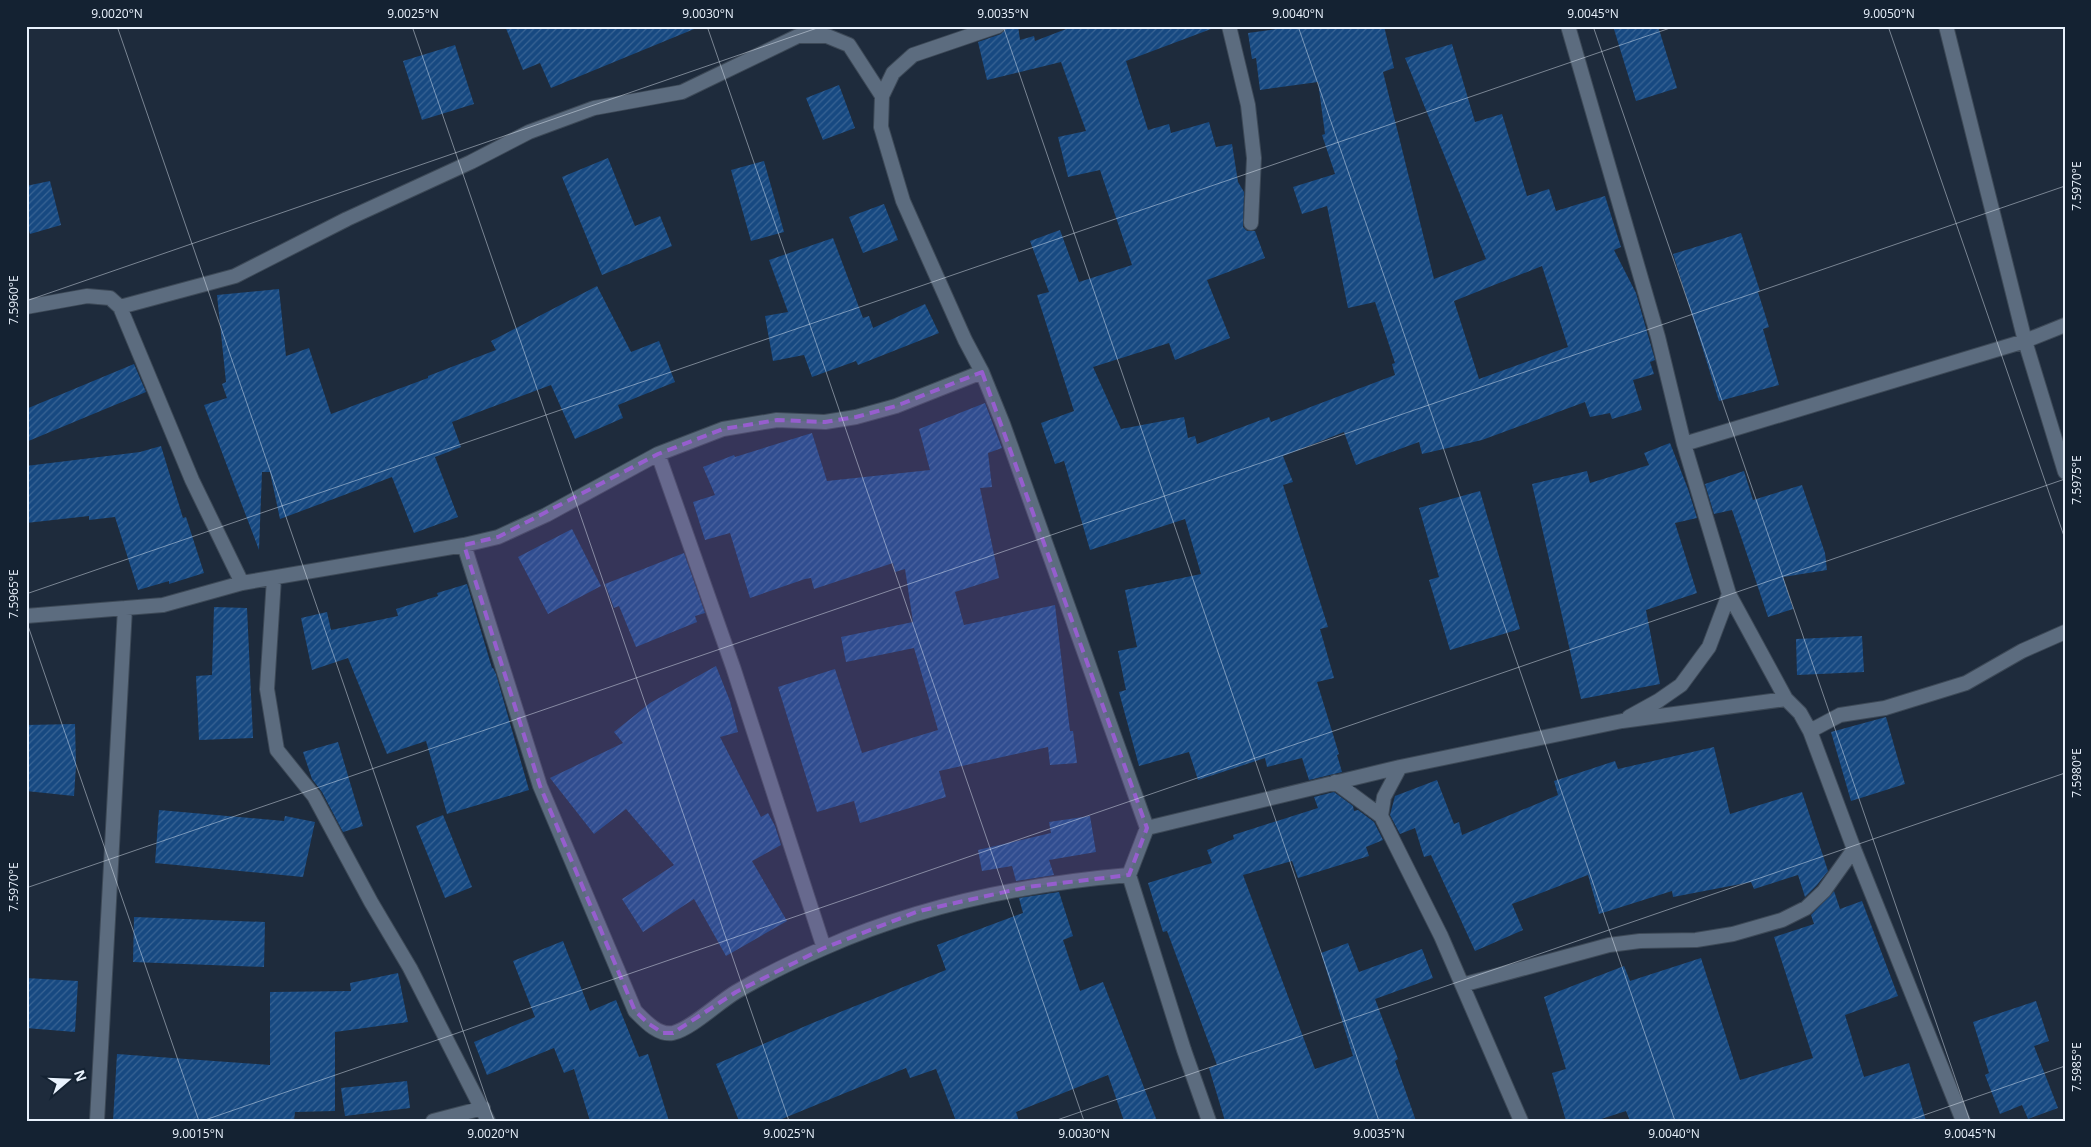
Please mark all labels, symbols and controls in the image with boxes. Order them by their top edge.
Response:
text: 9.0020°N [91,5,143,22]
text: 9.0025°N [387,5,439,22]
text: 9.0030°N [682,5,734,22]
text: 9.0035°N [977,5,1029,22]
text: 9.0040°N [1272,5,1324,22]
text: 9.0045°N [1567,5,1619,22]
text: 9.0050°N [1863,5,1915,22]
text: 7.5970°E [2068,161,2085,211]
text: 7.5960°E [5,275,22,325]
text: 7.5975°E [2068,455,2085,505]
text: 7.5965°E [5,569,22,619]
text: 7.5980°E [2068,748,2085,798]
text: 7.5970°E [5,862,22,912]
text: 7.5985°E [2068,1042,2085,1092]
north arrow [42,1054,92,1104]
text: N [70,1067,92,1084]
text: 9.0015°N [172,1125,224,1142]
text: 9.0020°N [467,1125,519,1142]
text: 9.0025°N [763,1125,815,1142]
text: 9.0030°N [1058,1125,1110,1142]
text: 9.0035°N [1353,1125,1405,1142]
text: 9.0040°N [1648,1125,1700,1142]
text: 9.0045°N [1944,1125,1996,1142]

